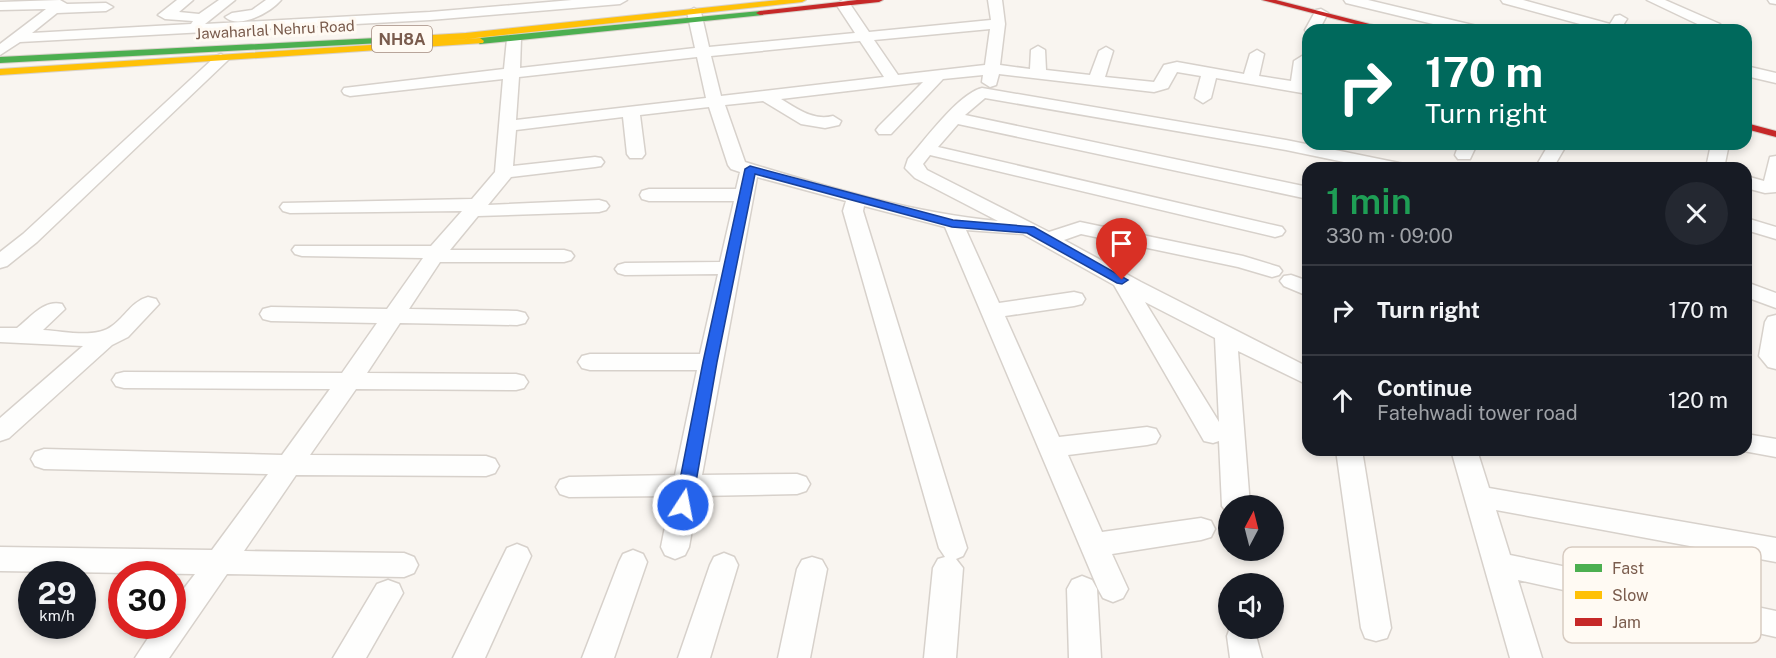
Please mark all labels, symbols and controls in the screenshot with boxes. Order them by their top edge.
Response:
street label: Jawaharlal Nehru Road [195,17,355,42]
road number: NH8A [372,26,432,52]
text: 170 m [1425,47,1543,96]
icon: right [1326,48,1404,126]
text: Turn right [1425,97,1548,129]
text: 1 min [1326,180,1412,222]
button: close [1665,182,1728,245]
pin [1096,218,1147,280]
text: 330 m · 09:00 [1326,224,1453,248]
icon: arrive [1105,227,1138,260]
icon: right [1326,294,1359,327]
text: Turn right [1377,297,1480,323]
text: 170 m [1668,297,1728,323]
text: Continue [1377,375,1472,401]
icon: ahead [1326,384,1359,417]
text: 120 m [1668,387,1728,413]
text: Fatehwadi tower road [1377,401,1578,425]
position arrow [651,473,715,537]
north arrow [1218,495,1284,561]
map controls [1218,495,1284,639]
legend [1563,547,1761,643]
text: Fast [1612,559,1644,578]
speed limit sign: 30 [108,561,186,639]
button: sound [1218,573,1284,639]
text: 29 [38,575,76,611]
text: Slow [1612,586,1649,605]
text: km/h [39,607,75,624]
text: Jam [1612,613,1641,632]

